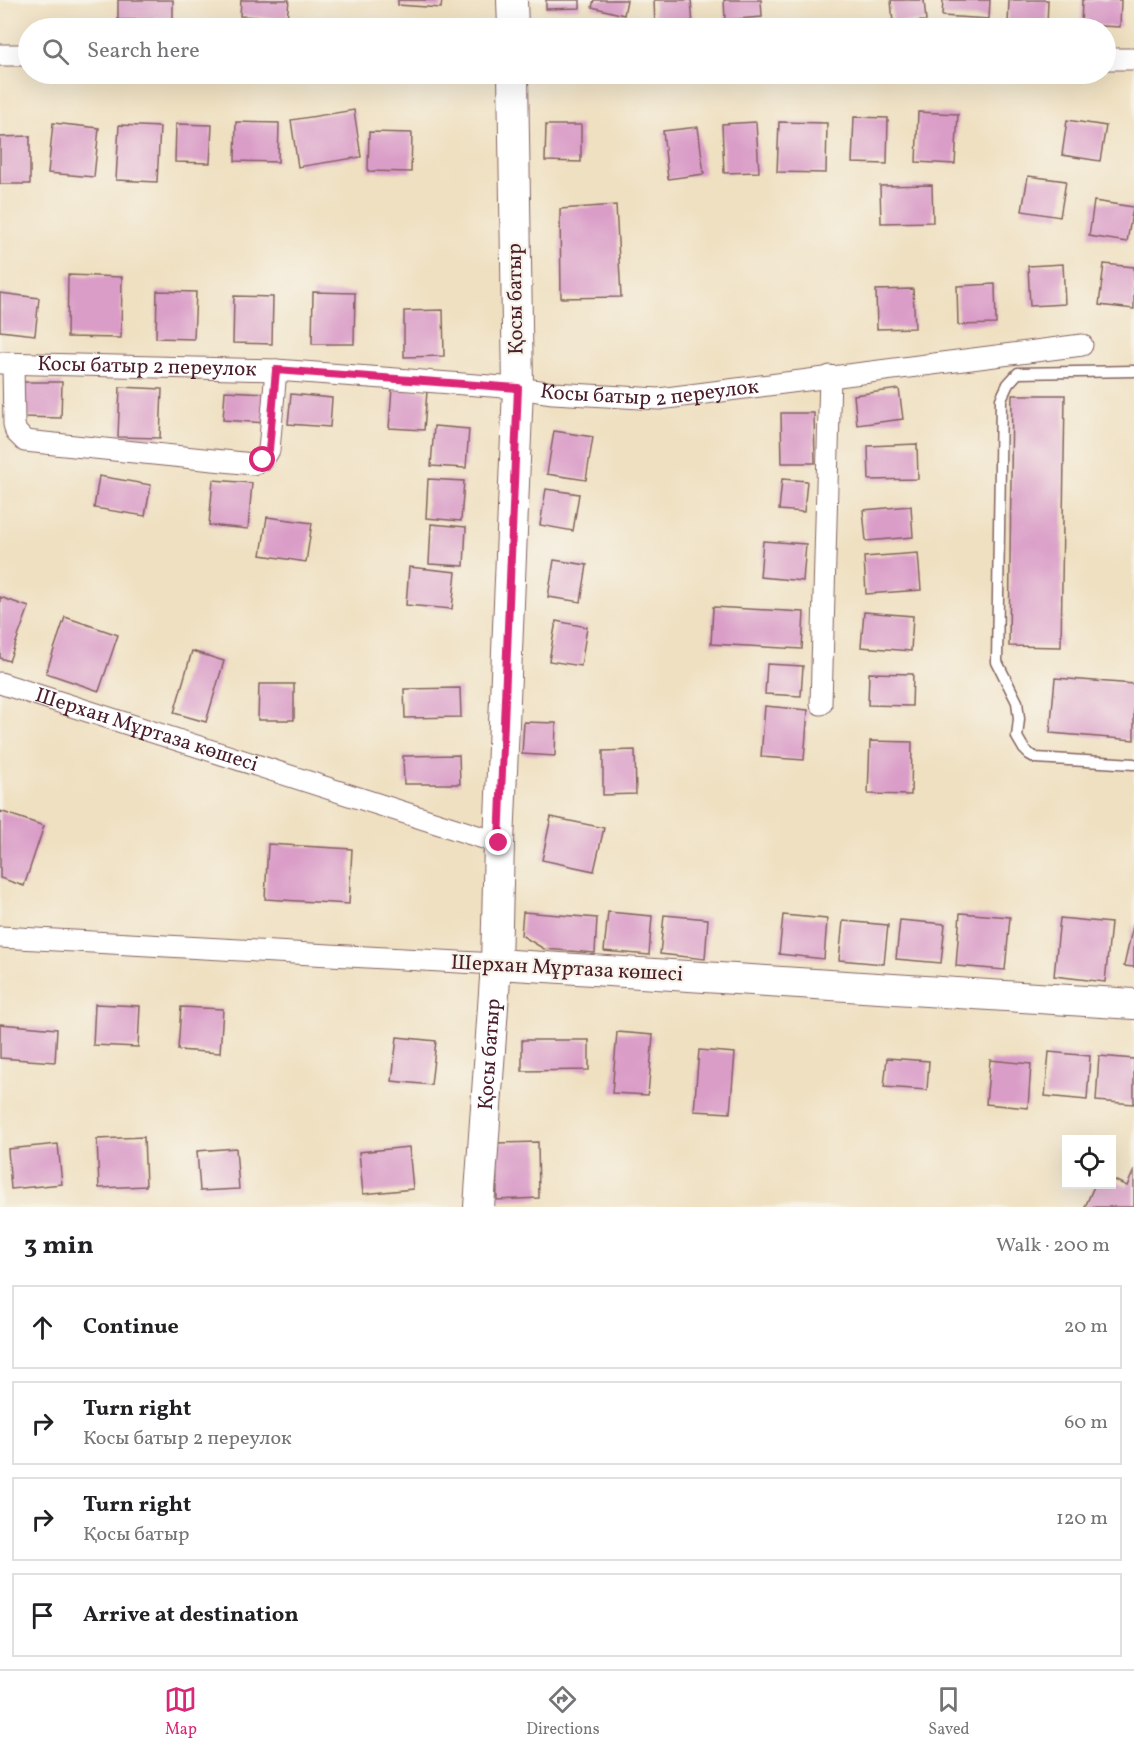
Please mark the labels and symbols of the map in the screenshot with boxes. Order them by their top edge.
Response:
street label: Қосы батыр [501,243,531,355]
street label: Косы батыр 2 переулок [37,349,257,384]
street label: Косы батыр 2 переулок [538,372,760,414]
route start [249,446,275,472]
street label: Шерхан Мұртаза көшесі [31,681,262,779]
route end [485,829,511,855]
street label: Шерхан Мұртаза көшесі [450,948,684,990]
street label: Қосы батыр [471,998,508,1111]

